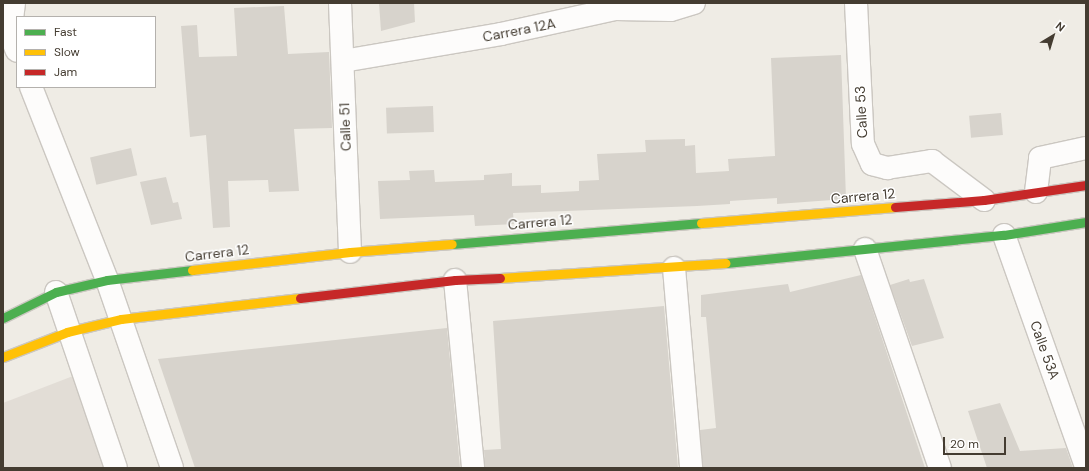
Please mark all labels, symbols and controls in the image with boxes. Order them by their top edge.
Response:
street label: Carrera 12A [481,15,557,45]
legend [16,16,156,88]
north arrow [1033,16,1073,56]
text: N [1053,19,1068,35]
text: Fast [54,24,77,40]
text: Slow [54,44,80,60]
text: Jam [54,64,77,80]
street label: Calle 53 [851,85,871,139]
street label: Calle 51 [336,102,354,152]
street label: Carrera 12 [830,185,896,207]
street label: Carrera 12 [507,211,573,233]
street label: Carrera 12 [184,241,250,265]
street label: Calle 53A [1027,318,1063,382]
scale bar [945,429,1008,455]
text: 20 m [950,436,979,452]

